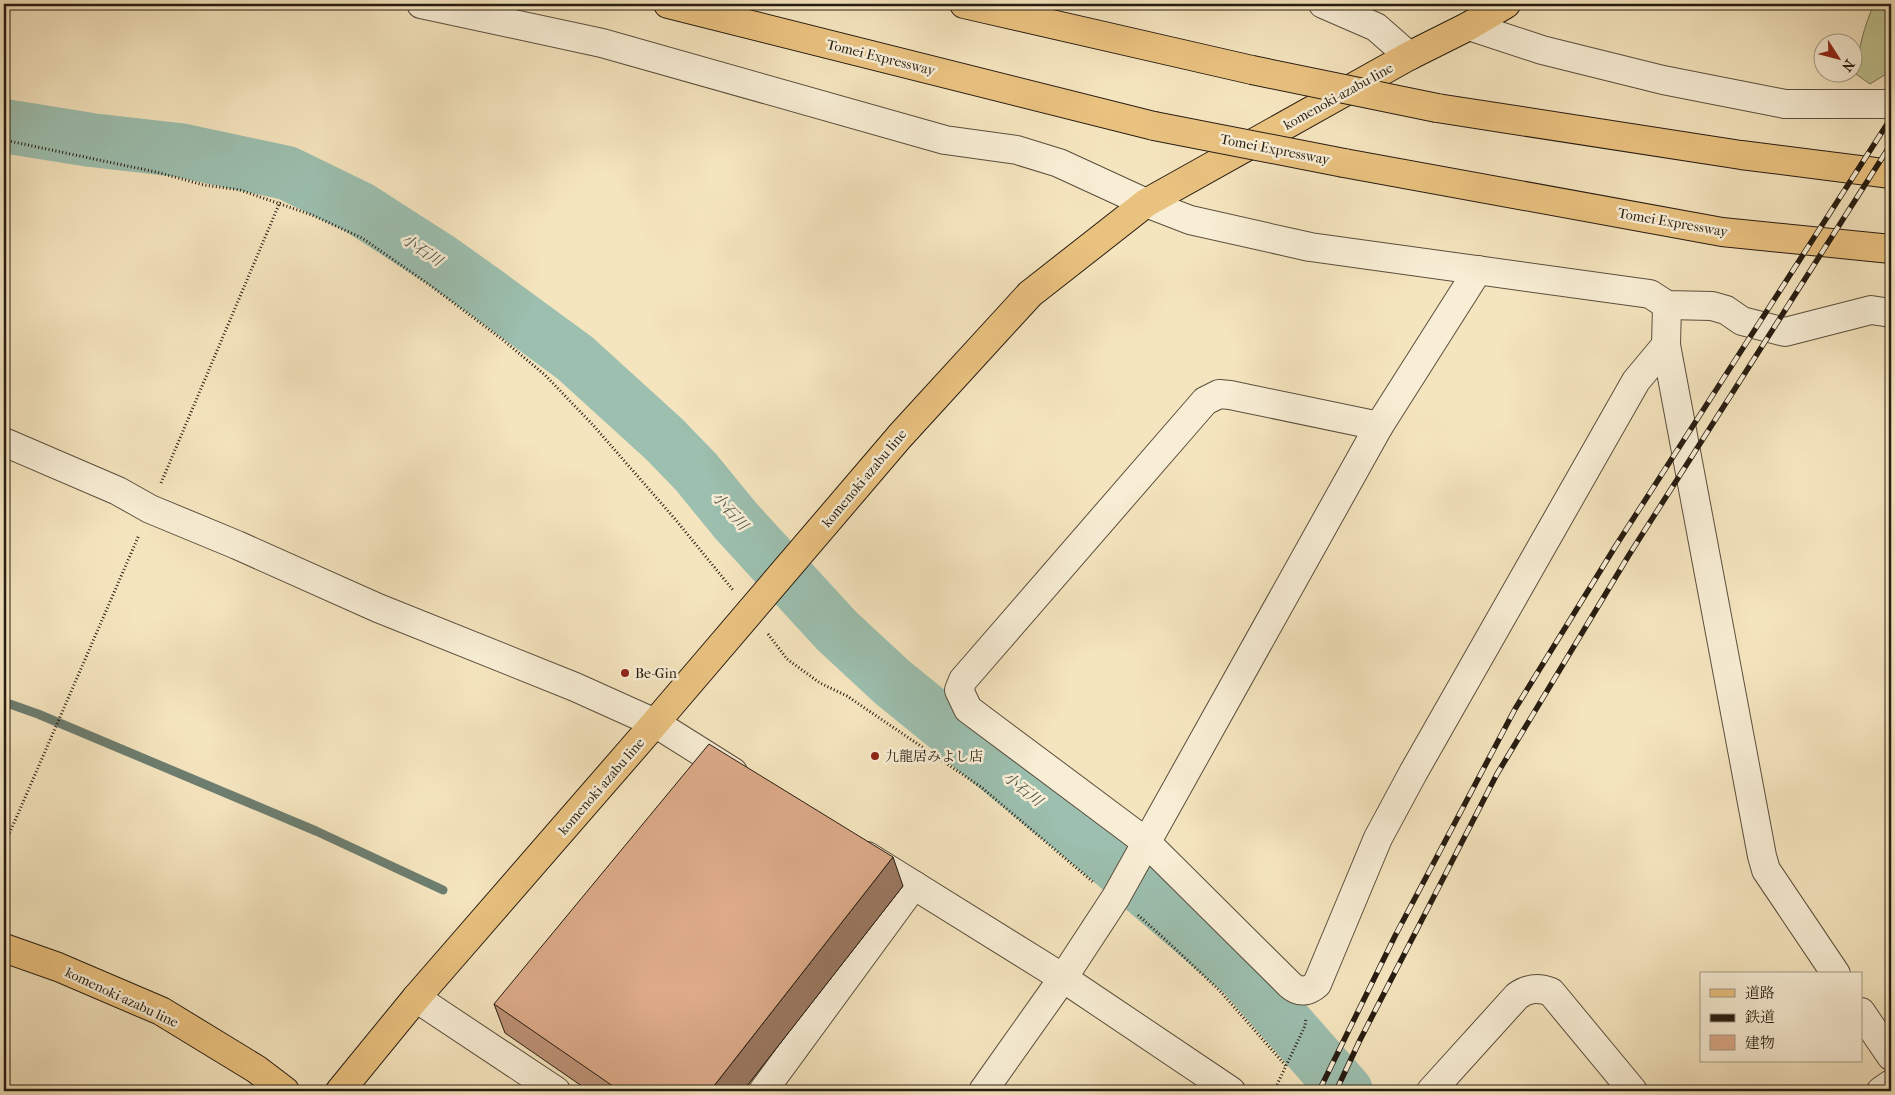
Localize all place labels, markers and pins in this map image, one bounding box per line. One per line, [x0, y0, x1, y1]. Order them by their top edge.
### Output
place label: Be-Gin [635, 665, 677, 682]
marker: Be-Gin [619, 667, 631, 679]
place label: 九龍居みよし店 [885, 748, 983, 765]
marker: 九龍居みよし店 [869, 750, 881, 762]

